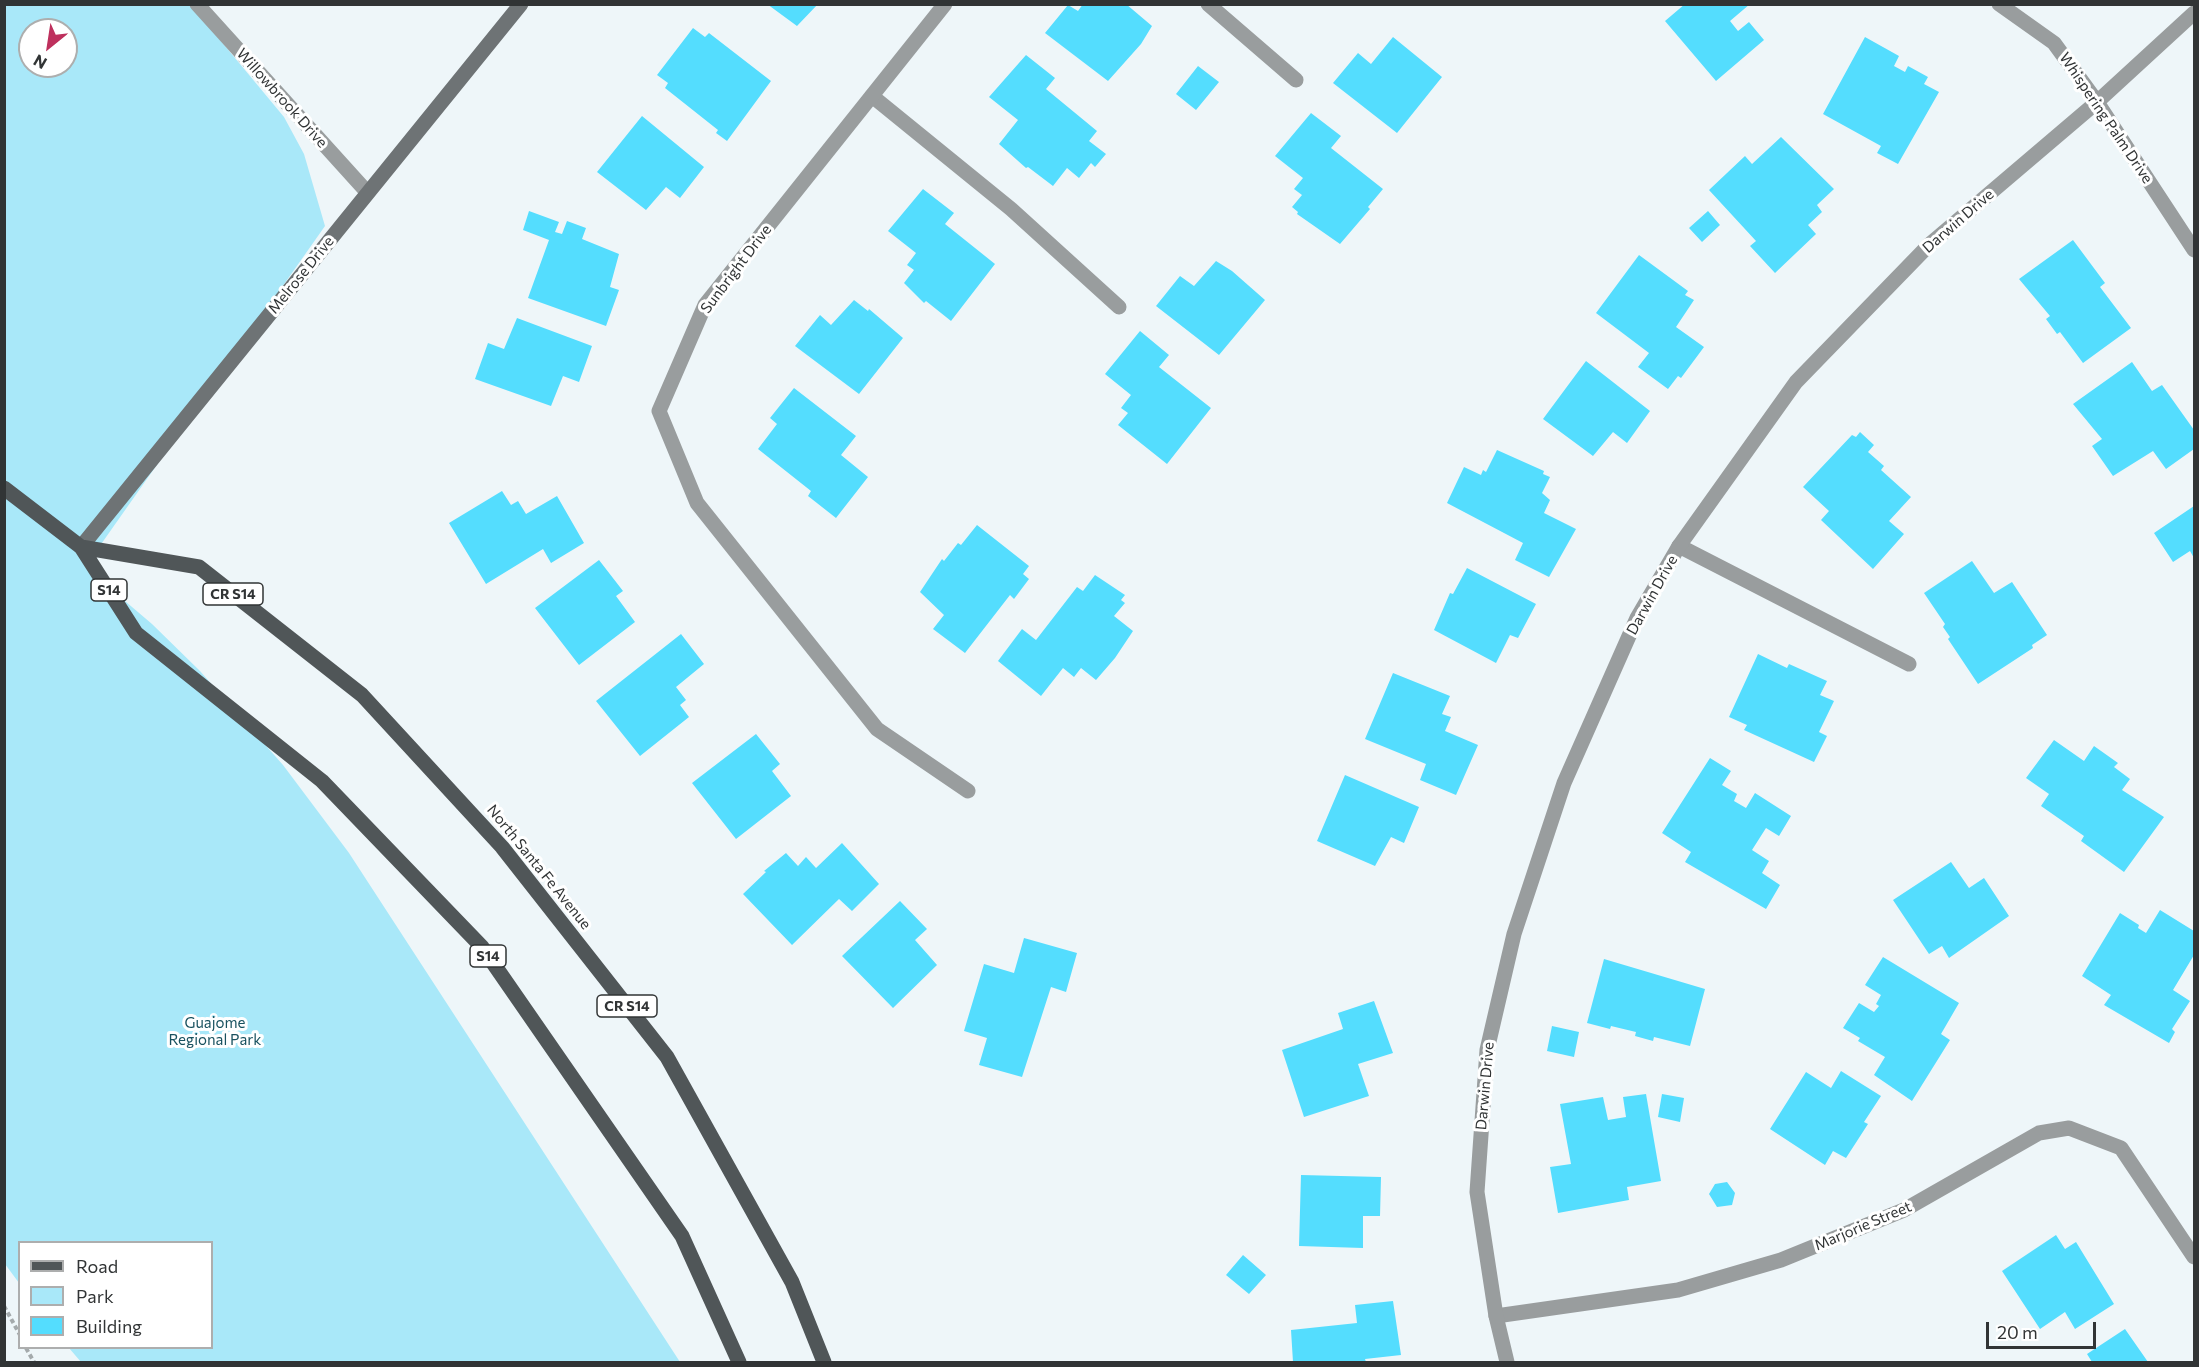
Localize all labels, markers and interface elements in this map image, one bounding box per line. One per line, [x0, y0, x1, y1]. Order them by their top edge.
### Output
north arrow [18, 18, 78, 78]
street label: Willowbrook Drive [233, 45, 331, 151]
street label: Whispering Palm Drive [2055, 49, 2157, 187]
text: N [30, 51, 50, 74]
street label: Darwin Drive [1919, 185, 1997, 257]
street label: Sunbright Drive [697, 221, 775, 317]
street label: Melrose Drive [264, 233, 338, 317]
street label: Darwin Drive [1623, 552, 1681, 638]
road number: S14 [91, 579, 127, 601]
road number: CR S14 [203, 583, 263, 605]
street label: North Santa Fe Avenue [483, 801, 595, 933]
road number: S14 [470, 945, 506, 967]
road number: CR S14 [597, 995, 657, 1017]
park label: Guajome Regional Park [169, 1014, 261, 1049]
street label: Darwin Drive [1472, 1041, 1498, 1131]
street label: Marjorie Street [1812, 1197, 1914, 1255]
legend [18, 1241, 213, 1349]
text: Road [76, 1255, 118, 1277]
text: Park [76, 1285, 114, 1307]
scale bar [1989, 1310, 2098, 1348]
text: Building [76, 1315, 142, 1337]
text: 20 m [1997, 1321, 2038, 1343]

